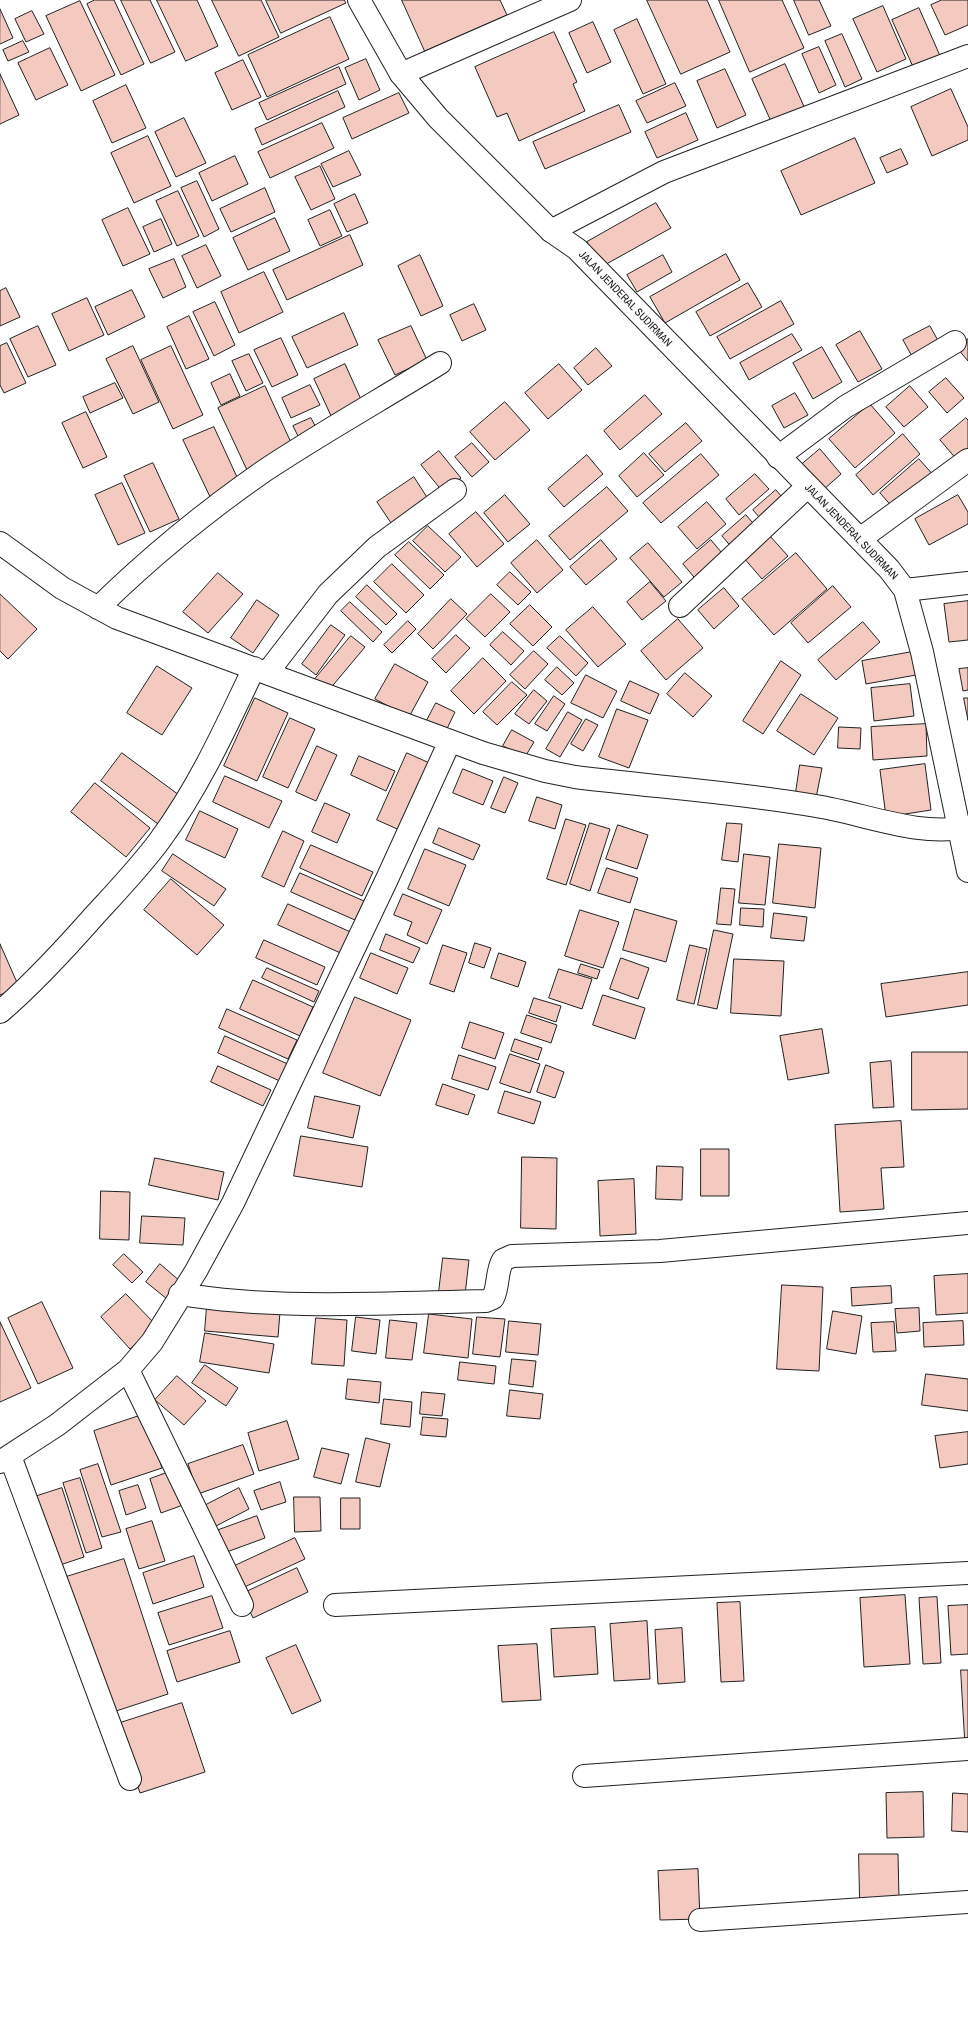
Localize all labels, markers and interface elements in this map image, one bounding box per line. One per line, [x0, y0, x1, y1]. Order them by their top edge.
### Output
street label: JALAN JENDERAL SUDIRMAN [576, 248, 674, 350]
street label: JALAN JENDERAL SUDIRMAN [802, 481, 900, 583]

